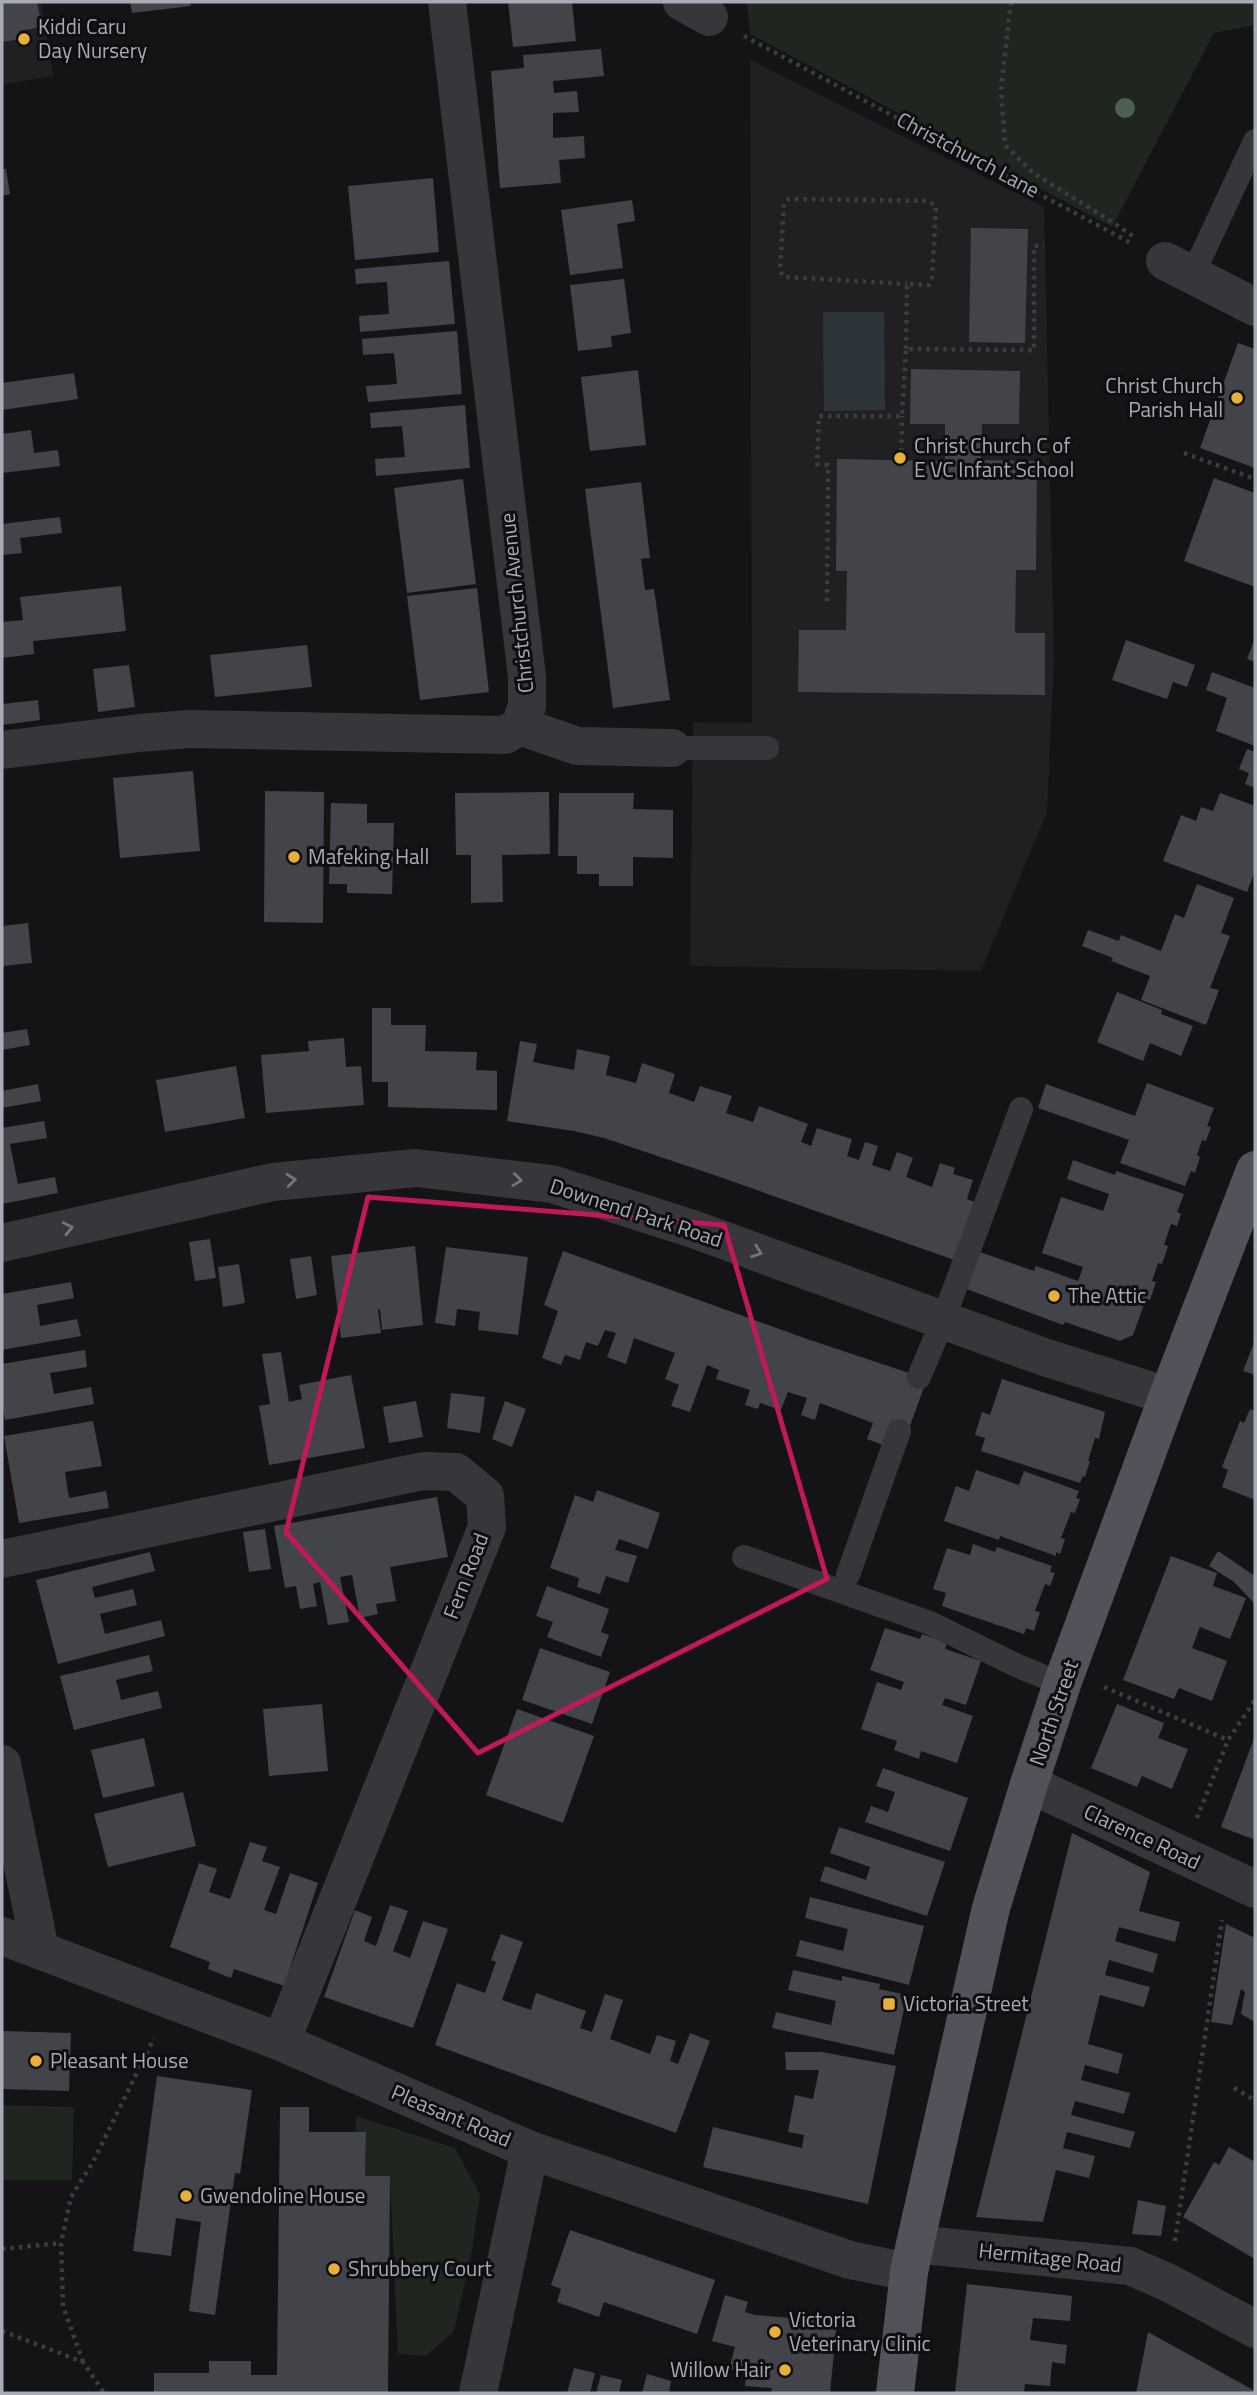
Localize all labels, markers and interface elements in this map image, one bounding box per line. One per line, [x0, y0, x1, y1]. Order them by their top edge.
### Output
place label: Kiddi Caru Day Nursery [38, 10, 147, 66]
marker: Kiddi Caru Day Nursery [16, 31, 32, 47]
street label: Christchurch Lane [891, 103, 1046, 205]
place label: Christ Church Parish Hall [1105, 369, 1223, 425]
marker: Christ Church Parish Hall [1229, 390, 1245, 406]
place label: Christ Church C of E VC Infant School [914, 429, 1074, 485]
marker: Christ Church C of E VC Infant School [892, 450, 908, 466]
street label: Christchurch Avenue [491, 511, 541, 695]
place label: Mafeking Hall [308, 840, 429, 872]
marker: Mafeking Hall [286, 849, 302, 865]
street label: Downend Park Road [546, 1169, 727, 1255]
one-way arrow [511, 1172, 523, 1187]
one-way arrow [285, 1173, 296, 1188]
one-way arrow [62, 1222, 74, 1236]
one-way arrow [751, 1244, 763, 1258]
place label: The Attic [1068, 1279, 1146, 1311]
marker: The Attic [1046, 1288, 1062, 1304]
street label: Fern Road [434, 1528, 496, 1623]
street label: North Street [1020, 1655, 1086, 1770]
street label: Clarence Road [1079, 1795, 1206, 1877]
place label: Victoria Street [903, 1987, 1029, 2019]
marker: Victoria Street [881, 1996, 897, 2012]
place label: Pleasant House [50, 2044, 189, 2076]
marker: Pleasant House [28, 2053, 44, 2069]
street label: Pleasant Road [387, 2075, 516, 2155]
place label: Gwendoline House [200, 2179, 365, 2211]
marker: Gwendoline House [178, 2188, 194, 2204]
street label: Hermitage Road [977, 2234, 1123, 2280]
place label: Shrubbery Court [348, 2252, 493, 2284]
marker: Shrubbery Court [326, 2261, 342, 2277]
place label: Victoria Veterinary Clinic [789, 2303, 931, 2359]
marker: Victoria Veterinary Clinic [767, 2324, 783, 2340]
place label: Willow Hair [670, 2353, 771, 2385]
marker: Willow Hair [777, 2362, 793, 2378]

